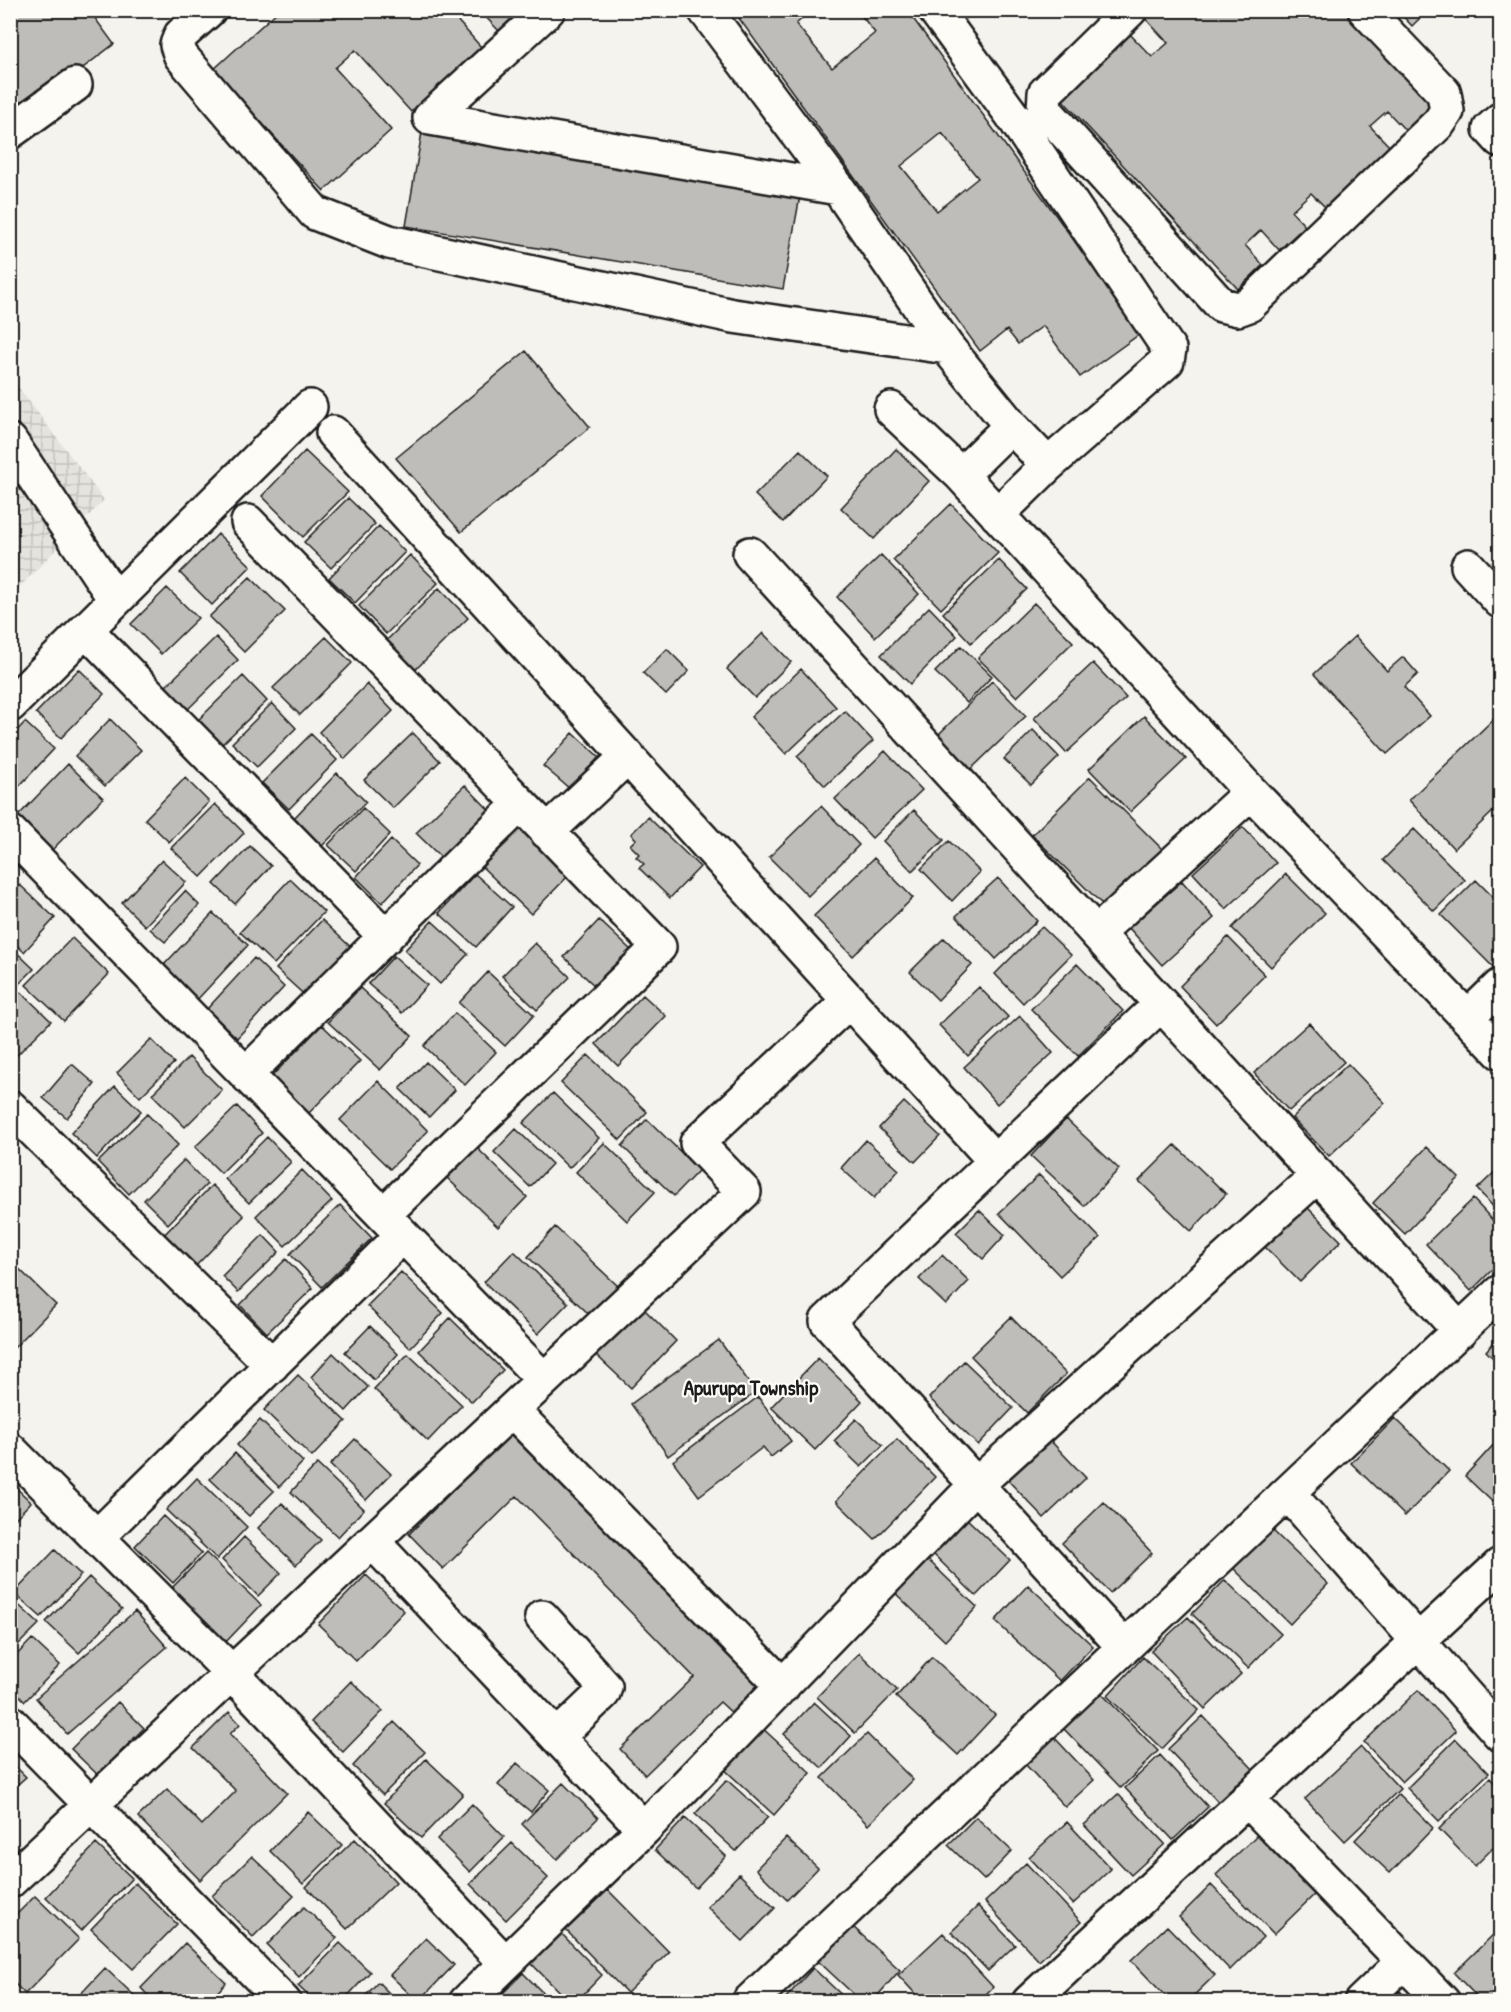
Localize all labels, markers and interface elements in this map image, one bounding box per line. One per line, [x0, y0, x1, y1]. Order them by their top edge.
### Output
district label: Apurupa Township [684, 1373, 819, 1403]

